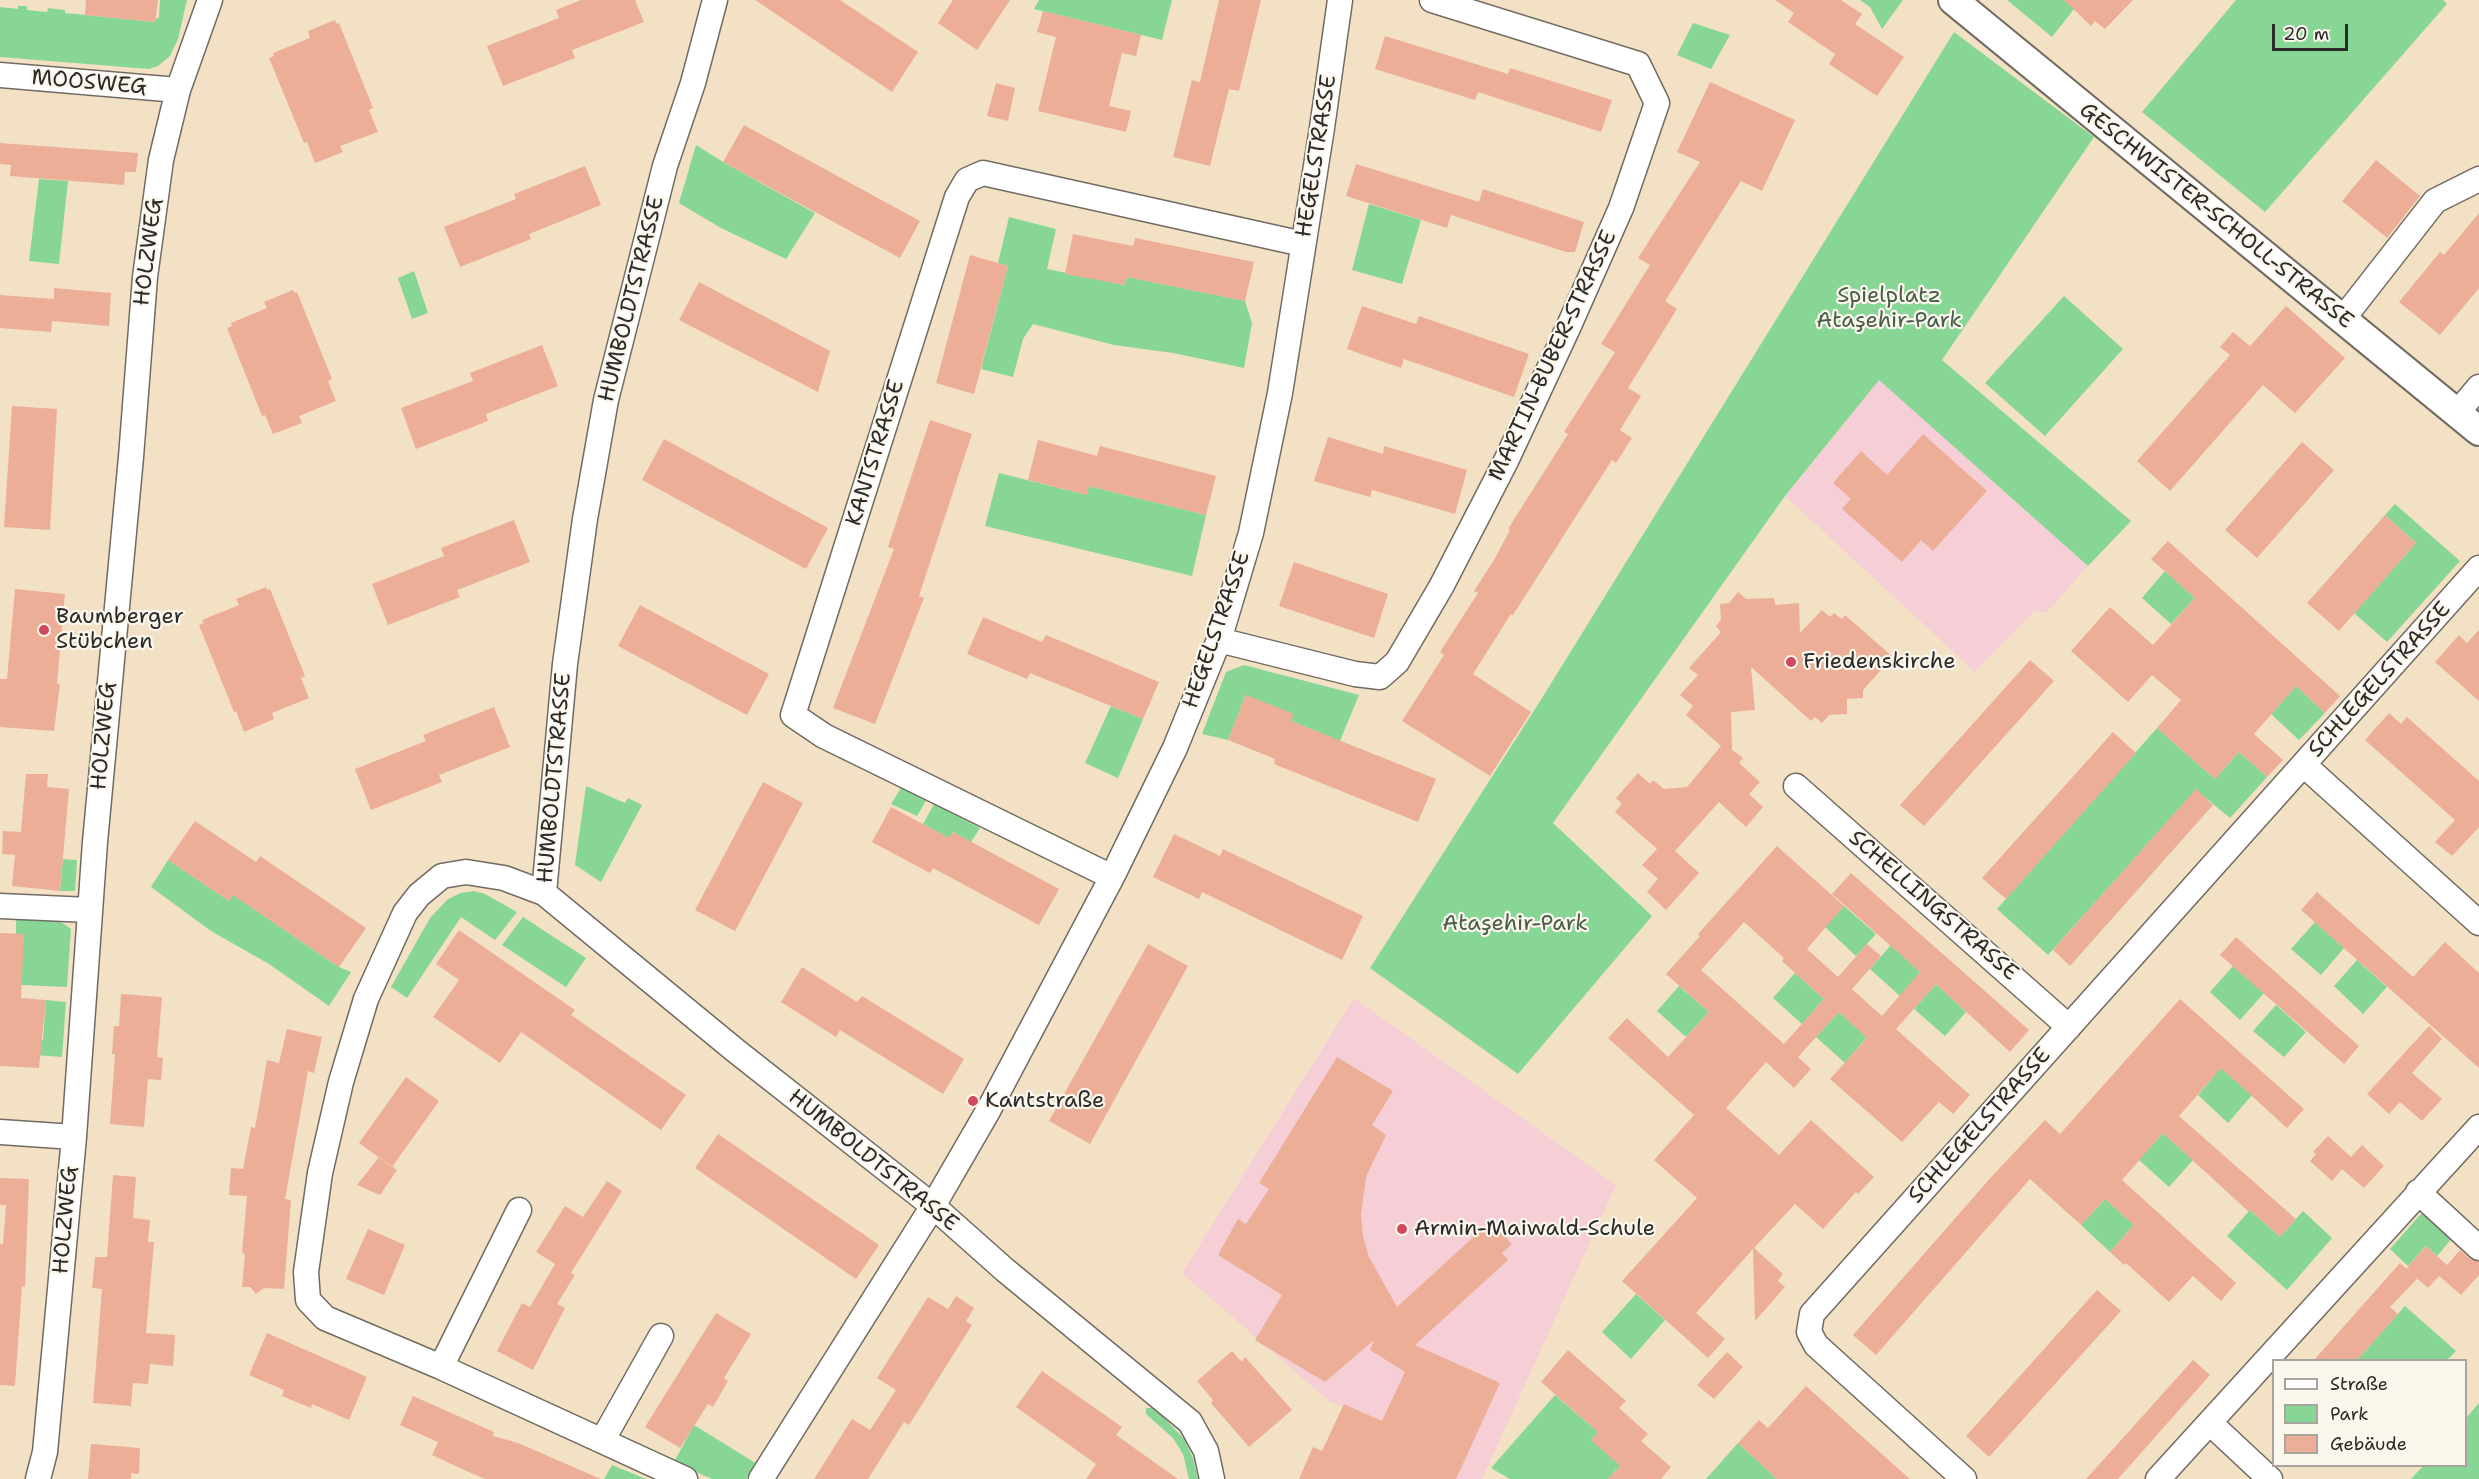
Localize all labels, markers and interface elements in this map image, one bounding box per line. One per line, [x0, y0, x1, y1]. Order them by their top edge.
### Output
scale bar [2275, 12, 2352, 50]
text: 20 m [2283, 22, 2329, 46]
street label: MOOSWEG [30, 65, 148, 101]
street label: HEGELSTRASSE [1291, 73, 1343, 239]
street label: GESCHWISTER-SCHOLL-STRASSE [2074, 97, 2358, 335]
street label: HUMBOLDTSTRASSE [594, 193, 670, 405]
street label: HOLZWEG [129, 197, 169, 307]
street label: MARTIN-BUBER-STRASSE [1483, 227, 1623, 485]
park label: Spielplatz Ataşehir-Park [1816, 283, 1962, 334]
street label: KANTSTRASSE [841, 377, 911, 529]
street label: HEGELSTRASSE [1178, 548, 1256, 712]
street label: SCHLEGELSTRASSE [2303, 597, 2457, 763]
place label: Baumberger Stübchen [56, 604, 184, 656]
marker: Baumberger Stübchen [37, 623, 51, 637]
place label: Friedenskirche [1803, 649, 1956, 675]
marker: Friedenskirche [1784, 655, 1798, 669]
street label: HUMBOLDTSTRASSE [533, 672, 577, 884]
street label: HOLZWEG [86, 681, 122, 791]
street label: SCHELLINGSTRASSE [1843, 825, 2023, 987]
park label: Ataşehir-Park [1442, 911, 1588, 937]
street label: SCHLEGELSTRASSE [1903, 1043, 2057, 1209]
street label: HUMBOLDTSTRASSE [783, 1084, 963, 1238]
place label: Kantstraße [985, 1088, 1104, 1114]
marker: Kantstraße [966, 1094, 980, 1108]
street label: HOLZWEG [48, 1165, 84, 1275]
place label: Armin-Maiwald-Schule [1414, 1216, 1655, 1242]
marker: Armin-Maiwald-Schule [1395, 1222, 1409, 1236]
legend [2272, 1359, 2467, 1467]
text: Straße [2330, 1372, 2388, 1396]
text: Park [2330, 1402, 2369, 1426]
text: Gebäude [2330, 1432, 2407, 1456]

